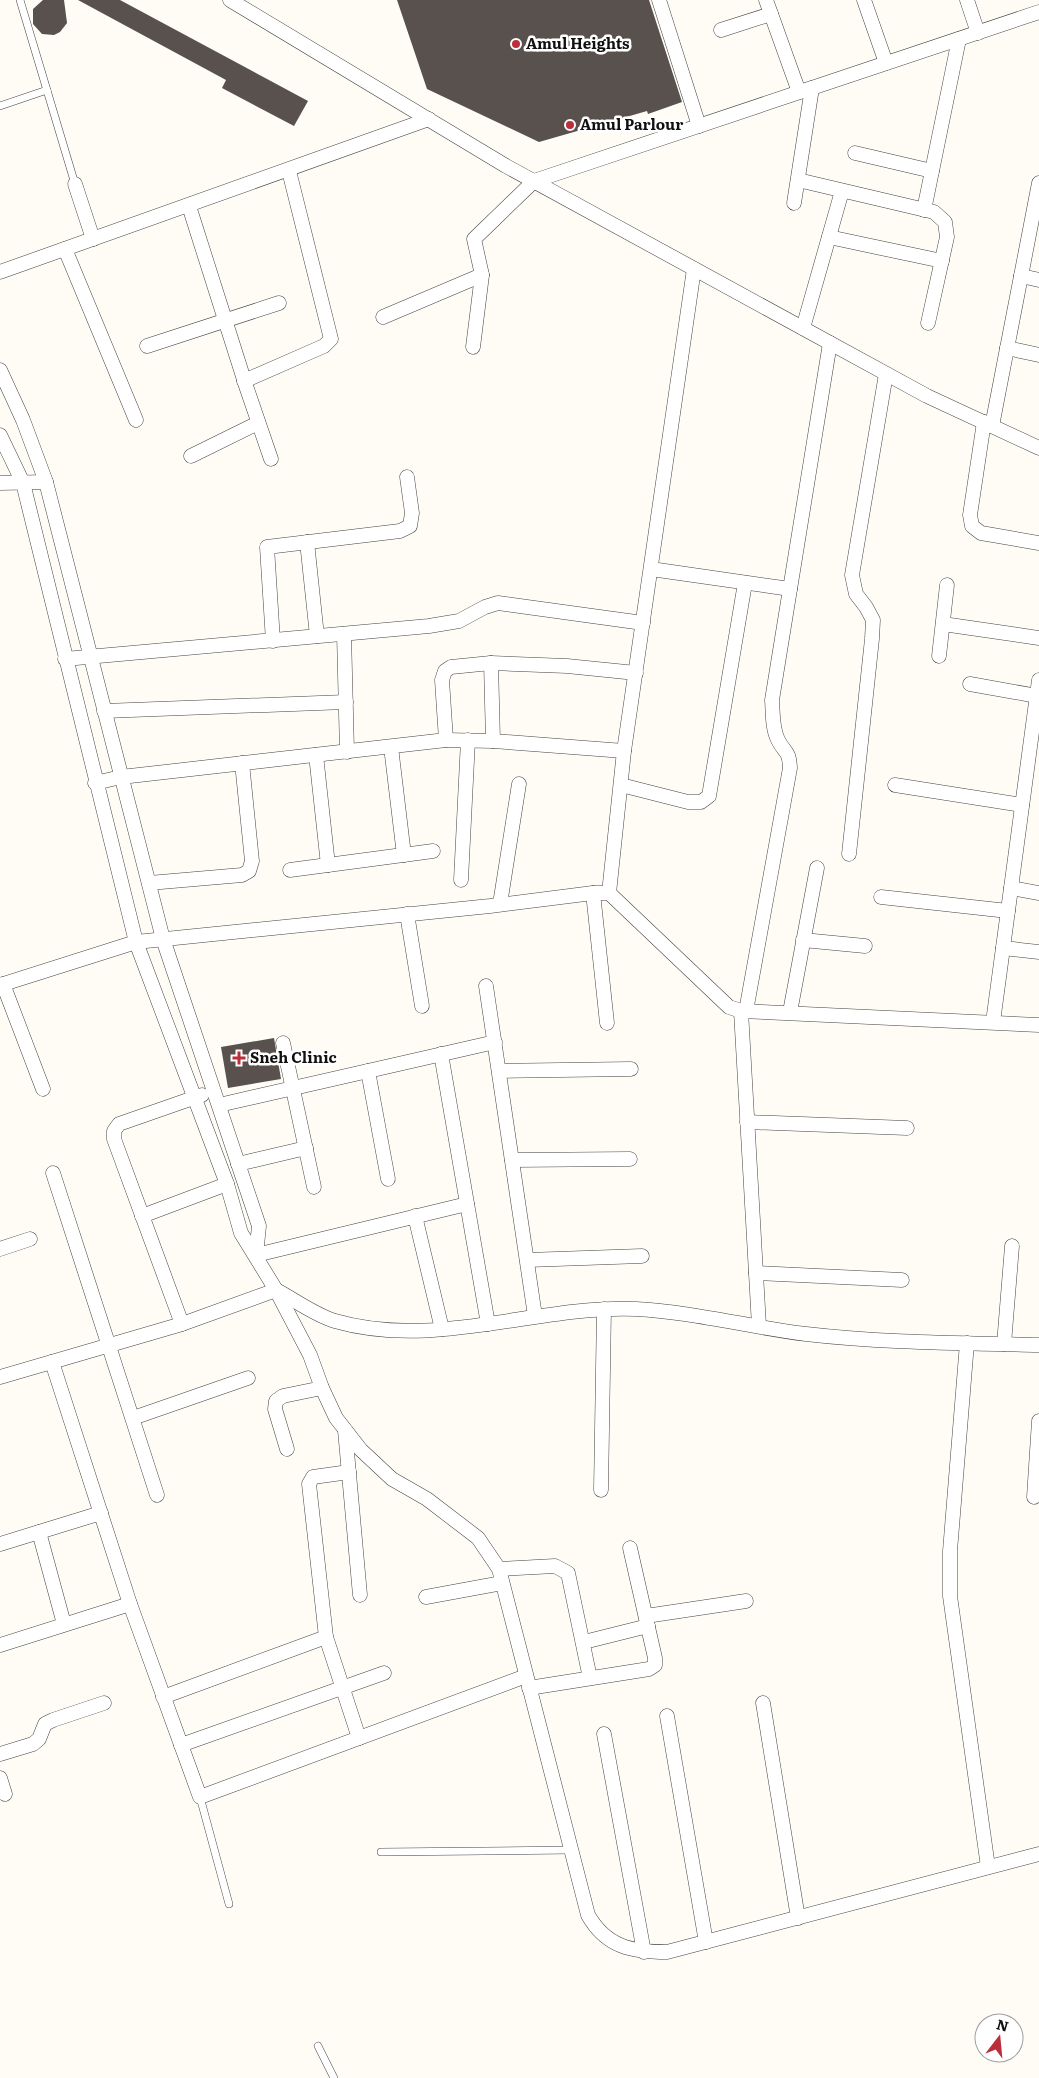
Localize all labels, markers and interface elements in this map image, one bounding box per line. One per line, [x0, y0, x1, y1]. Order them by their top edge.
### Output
place label: Amul Heights [526, 31, 630, 54]
marker: Amul Heights [510, 38, 522, 50]
place label: Amul Parlour [580, 112, 683, 135]
marker: Amul Parlour [564, 119, 576, 131]
place label: Sneh Clinic [250, 1045, 337, 1068]
marker: Sneh Clinic [232, 1051, 246, 1065]
north arrow [974, 2013, 1024, 2063]
text: N [994, 2013, 1012, 2036]

